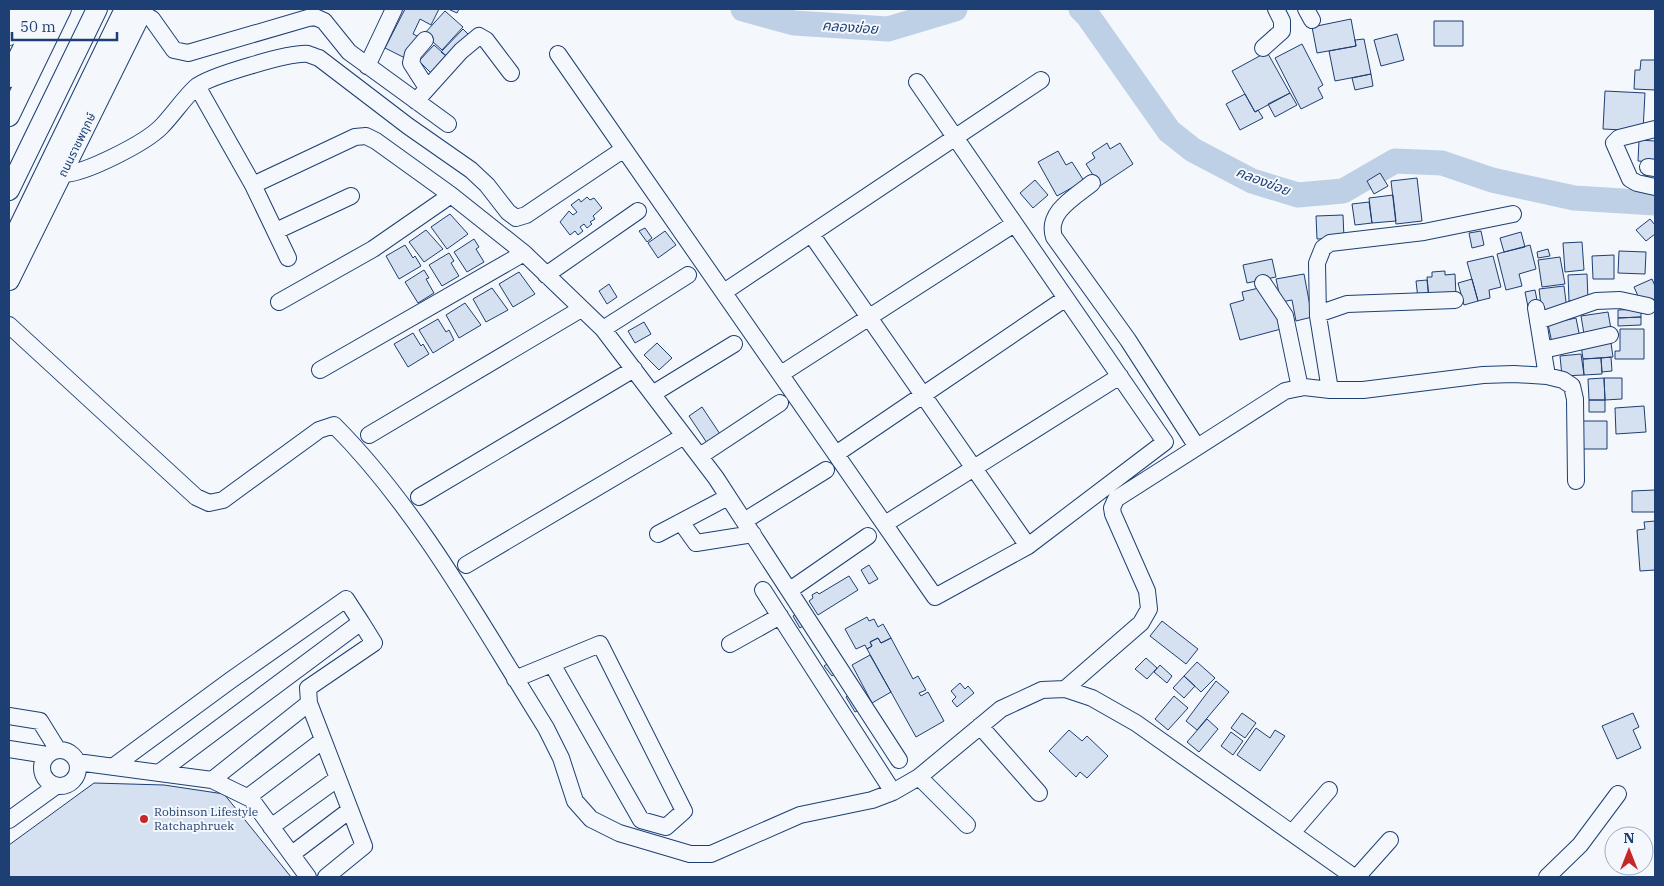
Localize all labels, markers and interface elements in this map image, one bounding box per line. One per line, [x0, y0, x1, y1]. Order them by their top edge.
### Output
scale bar [12, 10, 118, 42]
water label: คลองข่อย [821, 16, 880, 38]
text: 50 m [20, 17, 56, 36]
street label: ถนนราชพฤกษ์ [55, 110, 99, 179]
water label: คลองข่อย [1234, 163, 1294, 200]
place label: Robinson Lifestyle Ratchaphruek [154, 804, 258, 833]
marker: Robinson Lifestyle Ratchaphruek [138, 813, 150, 825]
north arrow [1604, 826, 1654, 876]
text: N [1623, 829, 1635, 847]

